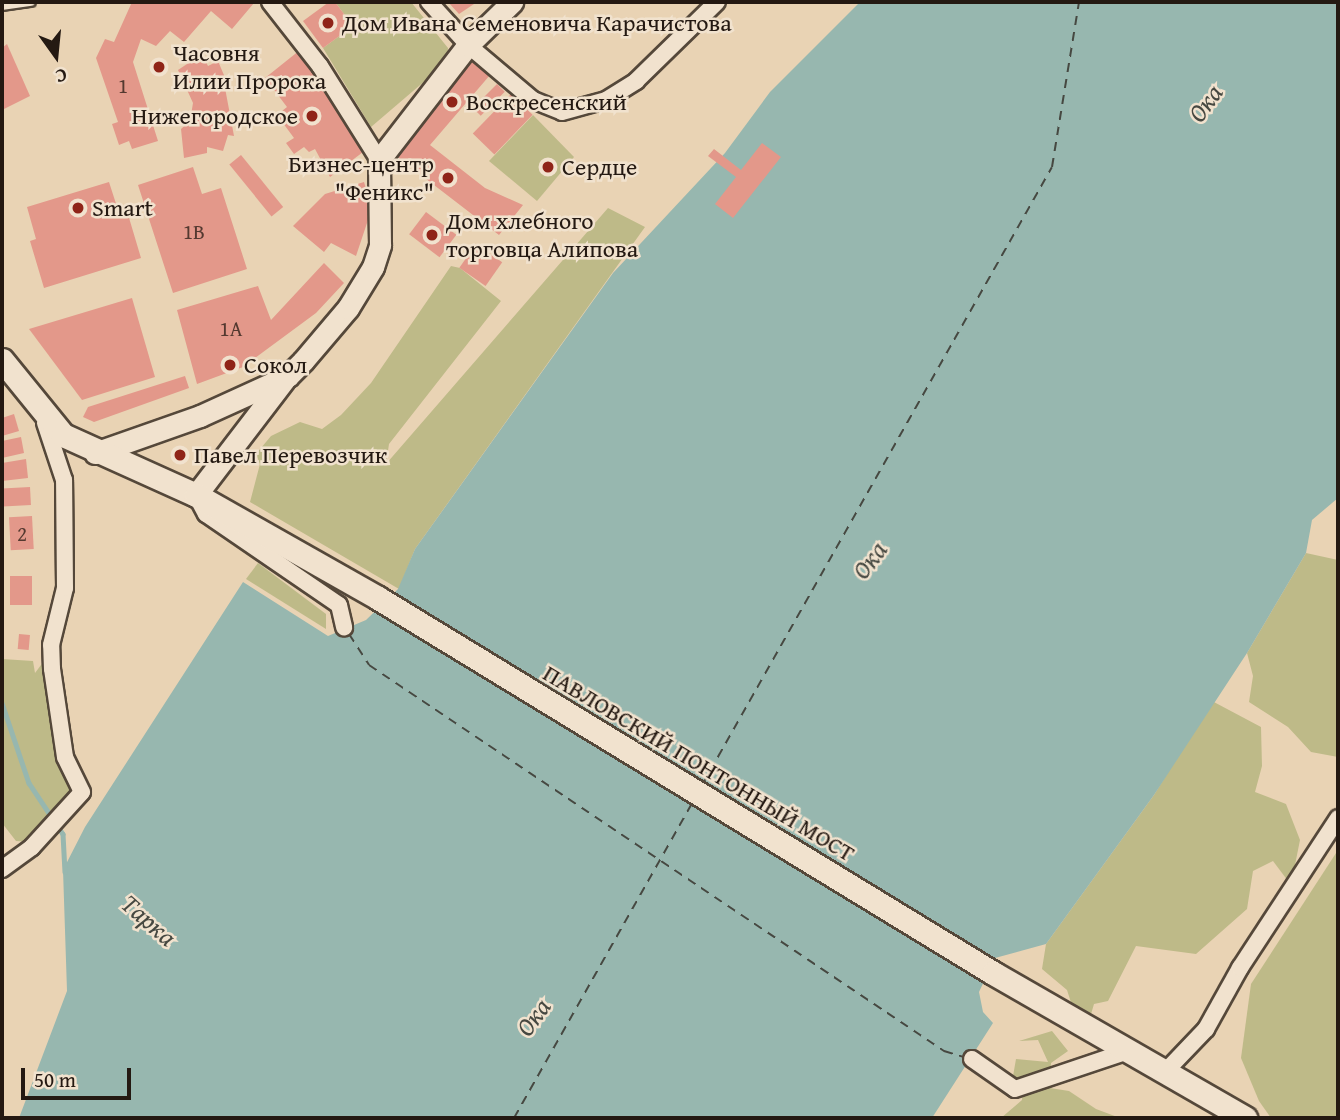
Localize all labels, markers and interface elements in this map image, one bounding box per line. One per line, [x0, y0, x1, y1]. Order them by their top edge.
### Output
place label: Дом Ивана Семеновича Карачистова [342, 9, 732, 37]
marker: Дом Ивана Семеновича Карачистова [320, 15, 336, 31]
north arrow [21, 21, 91, 91]
place label: Часовня Илии Пророка [173, 39, 326, 95]
marker: Часовня Илии Пророка [151, 59, 167, 75]
text: С [53, 61, 70, 91]
house number: 1 [118, 73, 128, 99]
water label: Ока [1181, 78, 1229, 128]
place label: Воскресенский [466, 88, 627, 116]
marker: Воскресенский [444, 94, 460, 110]
place label: Нижегородское [132, 102, 298, 130]
marker: Нижегородское [304, 108, 320, 124]
place label: Бизнес-центр "Феникс" [288, 150, 434, 206]
place label: Сердце [562, 153, 637, 181]
marker: Сердце [540, 159, 556, 175]
marker: Бизнес-центр "Феникс" [440, 170, 456, 186]
place label: Smart [92, 194, 153, 222]
marker: Smart [70, 200, 86, 216]
place label: Дом хлебного торговца Алипова [446, 207, 638, 263]
house number: 1В [183, 219, 205, 245]
marker: Дом хлебного торговца Алипова [424, 227, 440, 243]
house number: 1А [220, 316, 242, 342]
place label: Сокол [244, 351, 307, 379]
marker: Сокол [222, 357, 238, 373]
place label: Павел Перевозчик [194, 441, 387, 469]
marker: Павел Перевозчик [172, 447, 188, 463]
house number: 2 [17, 521, 27, 547]
water label: Ока [845, 535, 893, 585]
street label: ПАВЛОВСКИЙ ПОНТОННЫЙ МОСТ [538, 658, 860, 868]
water label: Тарка [115, 888, 183, 952]
water label: Ока [509, 992, 557, 1042]
scale bar [24, 1054, 135, 1098]
text: 50 m [34, 1064, 76, 1095]

